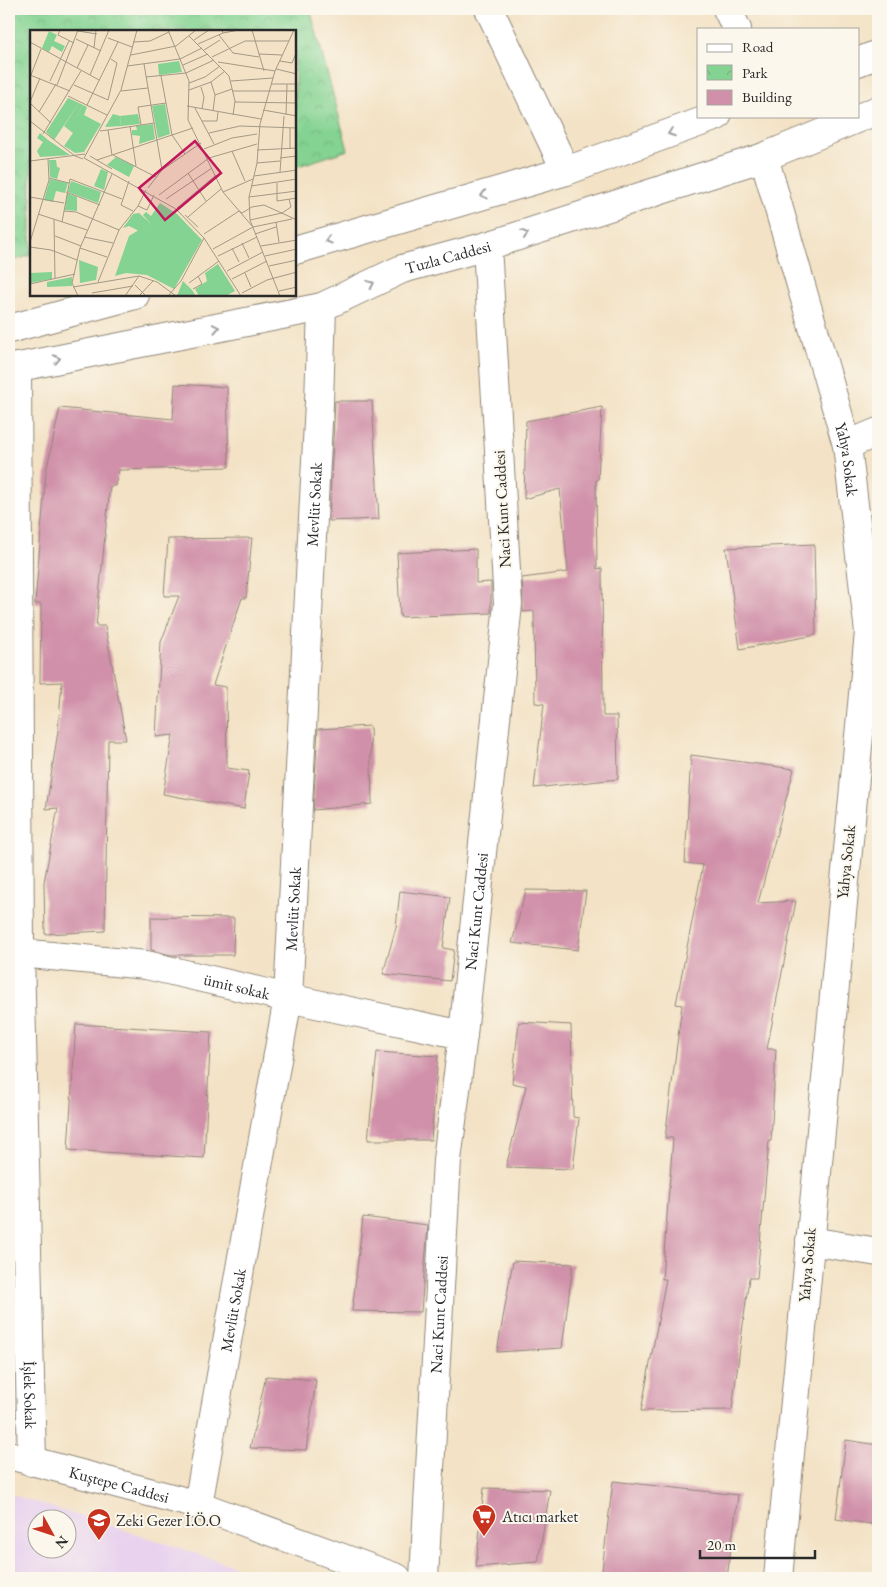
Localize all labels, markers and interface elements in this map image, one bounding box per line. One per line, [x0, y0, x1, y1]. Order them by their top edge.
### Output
legend [697, 28, 860, 118]
inset map [30, 30, 296, 296]
text: Road [742, 37, 774, 56]
text: Park [742, 63, 769, 82]
text: Building [742, 87, 792, 106]
one-way arrow [667, 127, 676, 137]
one-way arrow [480, 190, 488, 200]
one-way arrow [521, 229, 529, 239]
one-way arrow [324, 235, 332, 245]
street label: Tuzla Caddesi [403, 235, 493, 278]
one-way arrow [366, 279, 375, 290]
one-way arrow [212, 323, 220, 334]
one-way arrow [52, 355, 61, 365]
street label: Yahya Sokak [831, 420, 864, 498]
street label: Naci Kunt Caddesi [488, 449, 516, 568]
street label: Mevlüt Sokak [301, 461, 326, 547]
street label: Yahya Sokak [832, 823, 860, 900]
street label: Naci Kunt Caddesi [459, 851, 492, 971]
street label: Mevlüt Sokak [280, 866, 305, 952]
street label: ümit sokak [202, 968, 273, 1004]
street label: Yahya Sokak [793, 1226, 821, 1303]
street label: Naci Kunt Caddesi [425, 1255, 452, 1374]
street label: Mevlüt Sokak [215, 1266, 250, 1353]
street label: İşlek Sokak [19, 1361, 42, 1430]
street label: Kuştepe Caddesi [67, 1461, 172, 1507]
supermarket icon: Atıcı market [471, 1503, 497, 1537]
place label: Atıcı market [501, 1506, 578, 1527]
school or university icon: Zeki Gezer İ.Ö.O [86, 1507, 112, 1541]
north arrow [28, 1510, 78, 1560]
place label: Zeki Gezer İ.Ö.O [116, 1510, 221, 1531]
scale bar [700, 1527, 814, 1559]
text: N [51, 1532, 72, 1553]
text: 20 m [707, 1535, 736, 1554]

